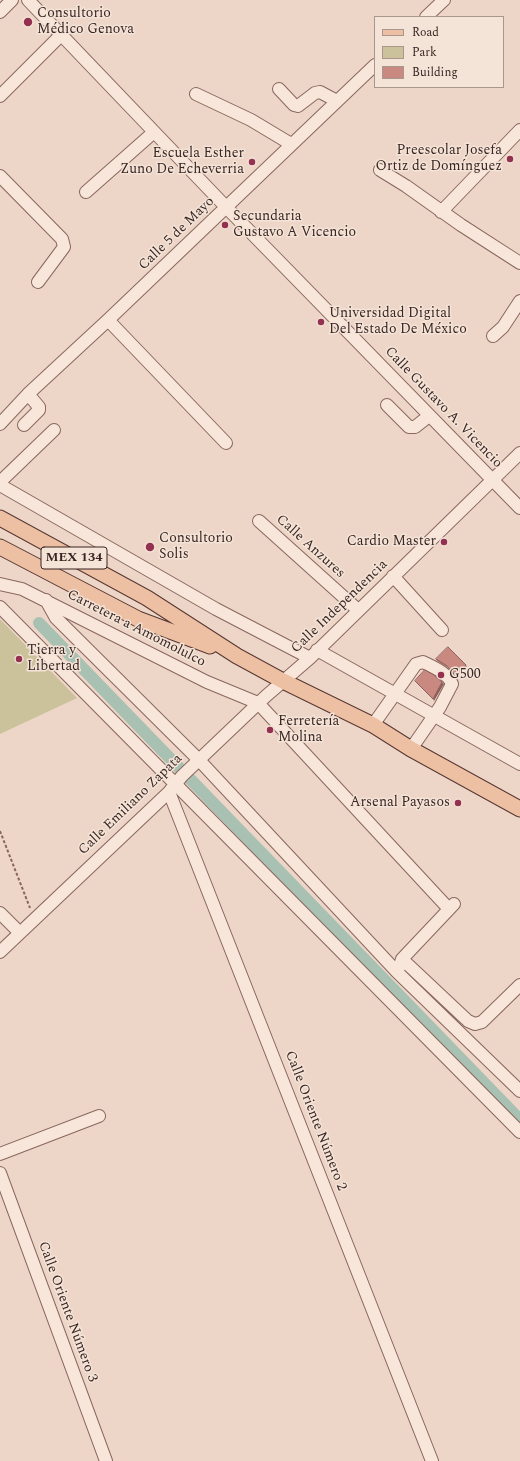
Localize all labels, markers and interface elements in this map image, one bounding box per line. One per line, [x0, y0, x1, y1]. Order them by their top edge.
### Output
place label: Consultorio Médico Genova [37, 6, 134, 38]
marker: Consultorio Médico Genova [22, 16, 34, 28]
legend [374, 16, 504, 88]
text: Road [412, 23, 439, 42]
text: Park [412, 43, 437, 62]
text: Building [412, 63, 458, 82]
place label: Preescolar Josefa Ortiz de Domínguez [376, 143, 502, 176]
place label: Escuela Esther Zuno De Echeverria [120, 146, 244, 178]
marker: Preescolar Josefa Ortiz de Domínguez [505, 154, 515, 164]
marker: Escuela Esther Zuno De Echeverria [247, 157, 257, 167]
street label: Calle 5 de Mayo [136, 194, 218, 274]
place label: Secundaria Gustavo A Vicencio [233, 209, 356, 242]
marker: Secundaria Gustavo A Vicencio [220, 220, 230, 230]
place label: Universidad Digital Del Estado De México [329, 306, 467, 338]
marker: Universidad Digital Del Estado De México [316, 317, 326, 327]
street label: Calle Gustavo A. Vicencio [381, 344, 505, 472]
street label: Calle Anzures [272, 512, 348, 582]
place label: Consultorio Solis [159, 531, 233, 564]
place label: Cardio Master [347, 534, 436, 550]
marker: Cardio Master [439, 537, 449, 547]
marker: Consultorio Solis [144, 541, 156, 553]
road number: MEX 134 [41, 547, 107, 569]
street label: Calle Independencia [288, 557, 392, 657]
street label: Carretera a Amomolulco [64, 587, 208, 671]
place label: Tierra y Libertad [27, 643, 80, 676]
marker: Tierra y Libertad [14, 654, 24, 664]
place label: G500 [449, 667, 481, 683]
marker: G500 [436, 670, 446, 680]
place label: Ferretería Molina [278, 714, 339, 746]
marker: Ferretería Molina [265, 725, 275, 735]
street label: Calle Emiliano Zapata [76, 751, 186, 859]
place label: Arsenal Payasos [350, 795, 450, 811]
marker: Arsenal Payasos [453, 798, 463, 808]
street label: Calle Oriente Número 2 [281, 1049, 349, 1193]
street label: Calle Oriente Número 3 [34, 1239, 100, 1385]

